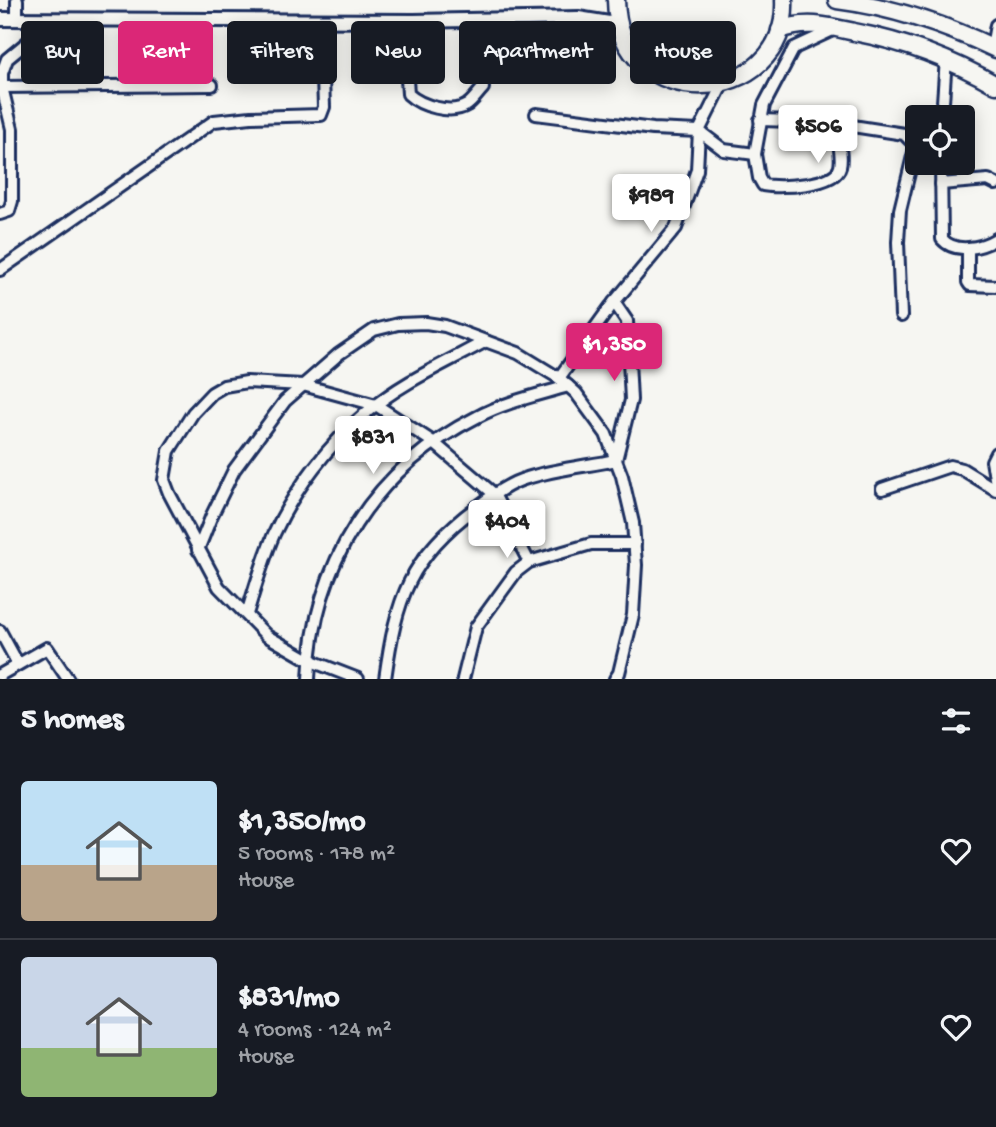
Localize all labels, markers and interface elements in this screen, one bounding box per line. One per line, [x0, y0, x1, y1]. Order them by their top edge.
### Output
chip: Buy [21, 21, 104, 84]
chip: Rent [118, 21, 213, 84]
chip: Filters [227, 21, 337, 84]
chip: New [351, 21, 445, 84]
chip: Apartment [459, 21, 616, 84]
chip: House [630, 21, 736, 84]
map controls [905, 105, 975, 175]
button: locate [905, 105, 975, 175]
pin: $506 [777, 106, 859, 165]
text: $506 [794, 114, 842, 141]
pin: $989 [610, 174, 692, 234]
text: $989 [628, 183, 674, 210]
pin: $1,350 [557, 324, 671, 383]
text: $1,350 [582, 332, 646, 359]
pin: $831 [332, 416, 414, 476]
text: $831 [351, 425, 395, 452]
pin: $404 [466, 500, 548, 560]
text: $404 [484, 509, 530, 536]
icon: filters [937, 702, 975, 740]
text: 5 homes [21, 704, 123, 739]
text: $1,350/mo [238, 806, 365, 841]
icon: home [77, 809, 161, 893]
icon: heart [937, 832, 975, 870]
text: 5 rooms · 178 m² [238, 841, 395, 868]
text: House [238, 868, 294, 895]
text: $831/mo [238, 982, 340, 1017]
icon: home [77, 985, 161, 1069]
icon: heart [937, 1008, 975, 1046]
text: 4 rooms · 124 m² [238, 1017, 392, 1044]
text: House [238, 1044, 294, 1071]

